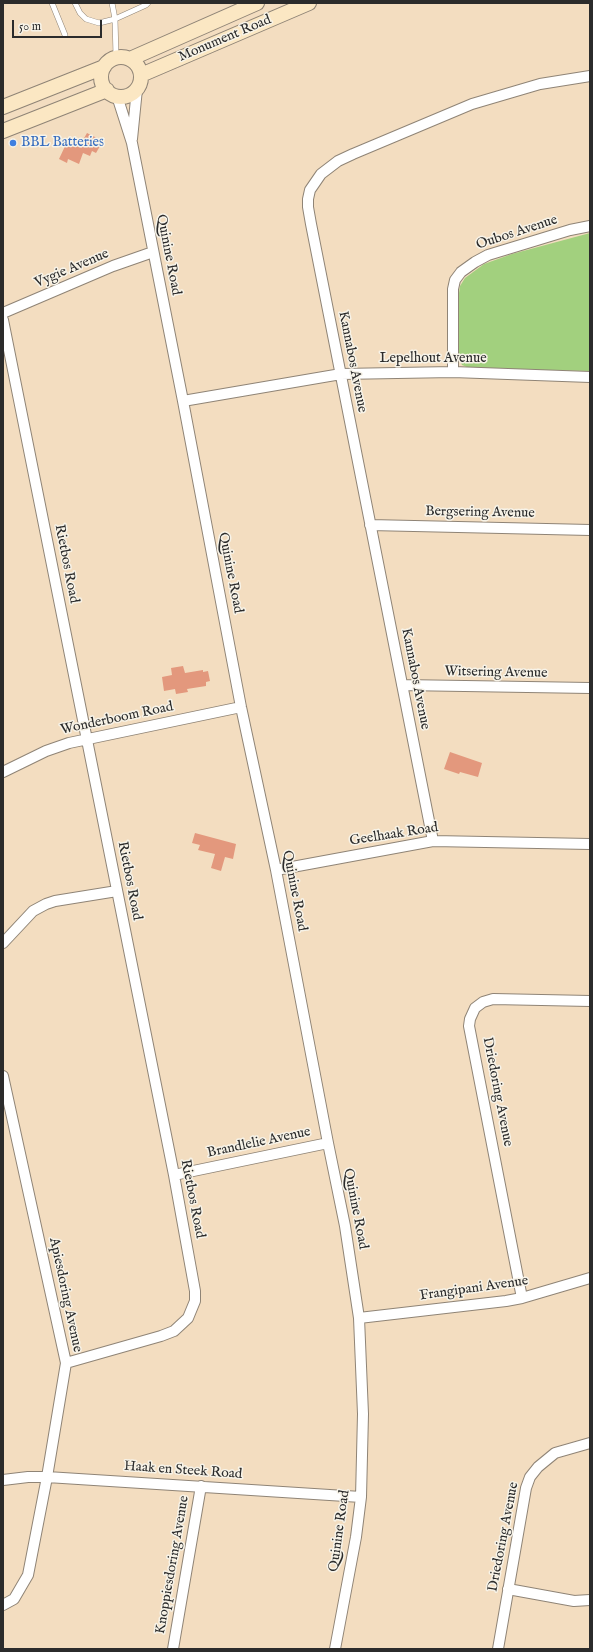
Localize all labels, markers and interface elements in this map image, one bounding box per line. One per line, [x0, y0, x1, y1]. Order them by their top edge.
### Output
scale bar [14, 12, 104, 38]
street label: Monument Road [176, 12, 274, 66]
text: 50 m [19, 19, 41, 34]
place label: BBL Batteries [21, 135, 104, 151]
marker: BBL Batteries [8, 138, 18, 148]
street label: Oubos Avenue [474, 212, 560, 254]
street label: Quinine Road [152, 213, 184, 297]
street label: Vygie Avenue [32, 246, 112, 292]
street label: Kannabos Avenue [334, 310, 370, 414]
street label: Lepelhout Avenue [379, 351, 487, 367]
street label: Bergsering Avenue [425, 504, 535, 522]
street label: Rietbos Road [50, 523, 82, 605]
street label: Quinine Road [214, 531, 246, 615]
street label: Kannabos Avenue [397, 627, 433, 731]
street label: Witsering Avenue [444, 664, 548, 682]
street label: Wonderboom Road [59, 699, 175, 739]
street label: Geelhaak Road [348, 820, 440, 850]
street label: Rietbos Road [113, 840, 145, 922]
street label: Quinine Road [278, 849, 310, 933]
street label: Driedoring Avenue [478, 1036, 516, 1148]
street label: Brandlelie Avenue [206, 1124, 312, 1162]
street label: Rietbos Road [176, 1158, 208, 1240]
street label: Quinine Road [339, 1167, 371, 1251]
street label: Apiesdoring Avenue [45, 1236, 85, 1354]
street label: Frangipani Avenue [419, 1273, 529, 1305]
street label: Haak en Steek Road [123, 1458, 243, 1484]
street label: Driedoring Avenue [485, 1481, 523, 1593]
street label: Quinine Road [326, 1489, 354, 1573]
street label: Knoppiesdoring Avenue [153, 1495, 193, 1635]

